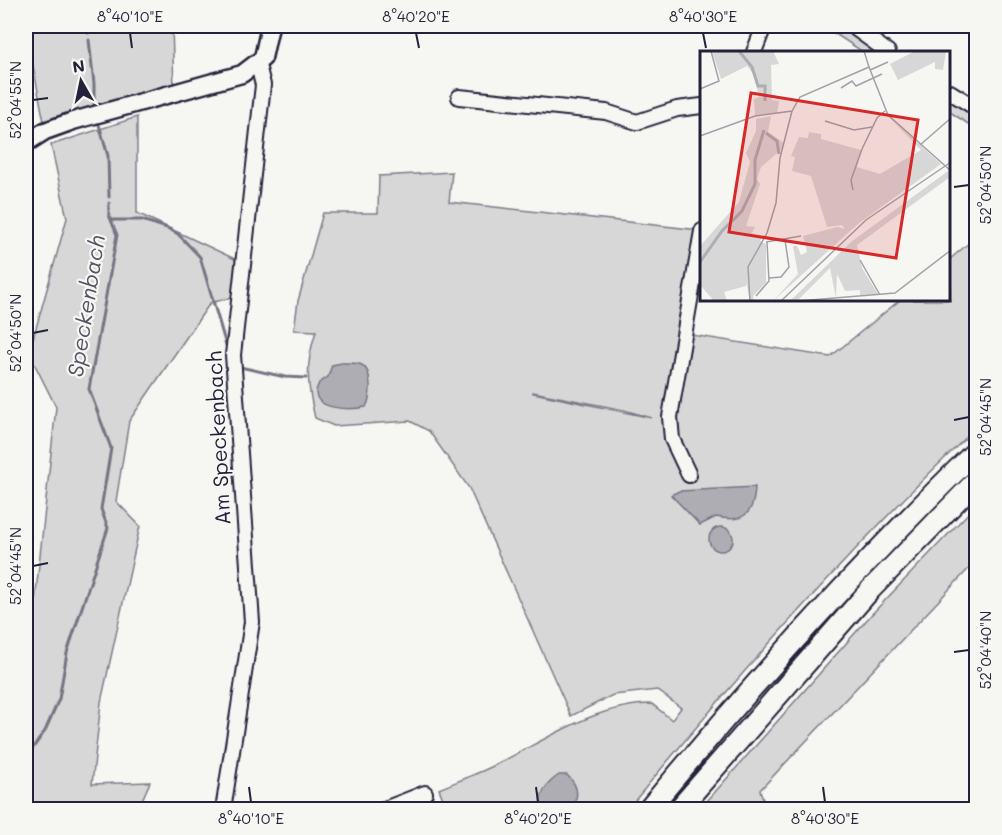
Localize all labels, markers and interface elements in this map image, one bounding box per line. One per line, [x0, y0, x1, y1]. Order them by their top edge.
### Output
text: 8°40'10"E [97, 6, 163, 26]
text: 8°40'20"E [382, 6, 450, 26]
text: 8°40'30"E [669, 6, 737, 26]
north arrow [51, 51, 111, 111]
inset map [700, 51, 951, 302]
text: N [71, 54, 86, 77]
text: 52°04'55"N [5, 61, 25, 139]
text: 52°04'50"N [975, 146, 995, 224]
water label: Speckenbach [60, 233, 111, 379]
text: 52°04'50"N [5, 294, 25, 372]
street label: Am Speckenbach [199, 350, 236, 526]
text: 52°04'45"N [975, 378, 995, 456]
text: 52°04'45"N [5, 527, 25, 605]
text: 52°04'40"N [975, 611, 995, 689]
text: 8°40'10"E [218, 808, 284, 828]
text: 8°40'20"E [504, 808, 572, 828]
text: 8°40'30"E [791, 808, 859, 828]

